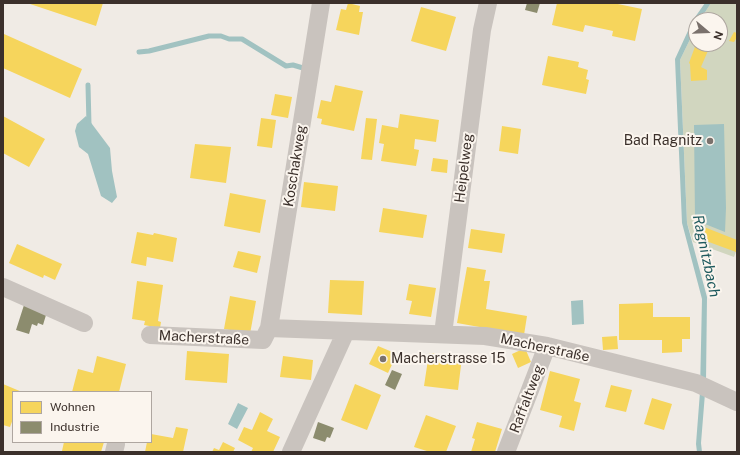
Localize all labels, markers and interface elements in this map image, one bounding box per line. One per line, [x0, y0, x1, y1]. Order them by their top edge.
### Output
north arrow [688, 12, 728, 52]
text: N [711, 30, 725, 42]
street label: Koschakweg [280, 124, 310, 208]
street label: Heipelweg [451, 132, 477, 204]
place label: Bad Ragnitz [624, 133, 702, 149]
marker: Bad Ragnitz [705, 136, 715, 146]
water label: Ragnitzbach [688, 213, 724, 299]
street label: Macherstraße [158, 327, 250, 349]
street label: Macherstraße [499, 330, 591, 366]
place label: Macherstrasse 15 [391, 351, 505, 367]
marker: Macherstrasse 15 [378, 354, 388, 364]
street label: Raffaltweg [506, 362, 548, 436]
legend [12, 391, 152, 443]
text: Wohnen [50, 400, 95, 414]
text: Industrie [50, 420, 100, 434]

